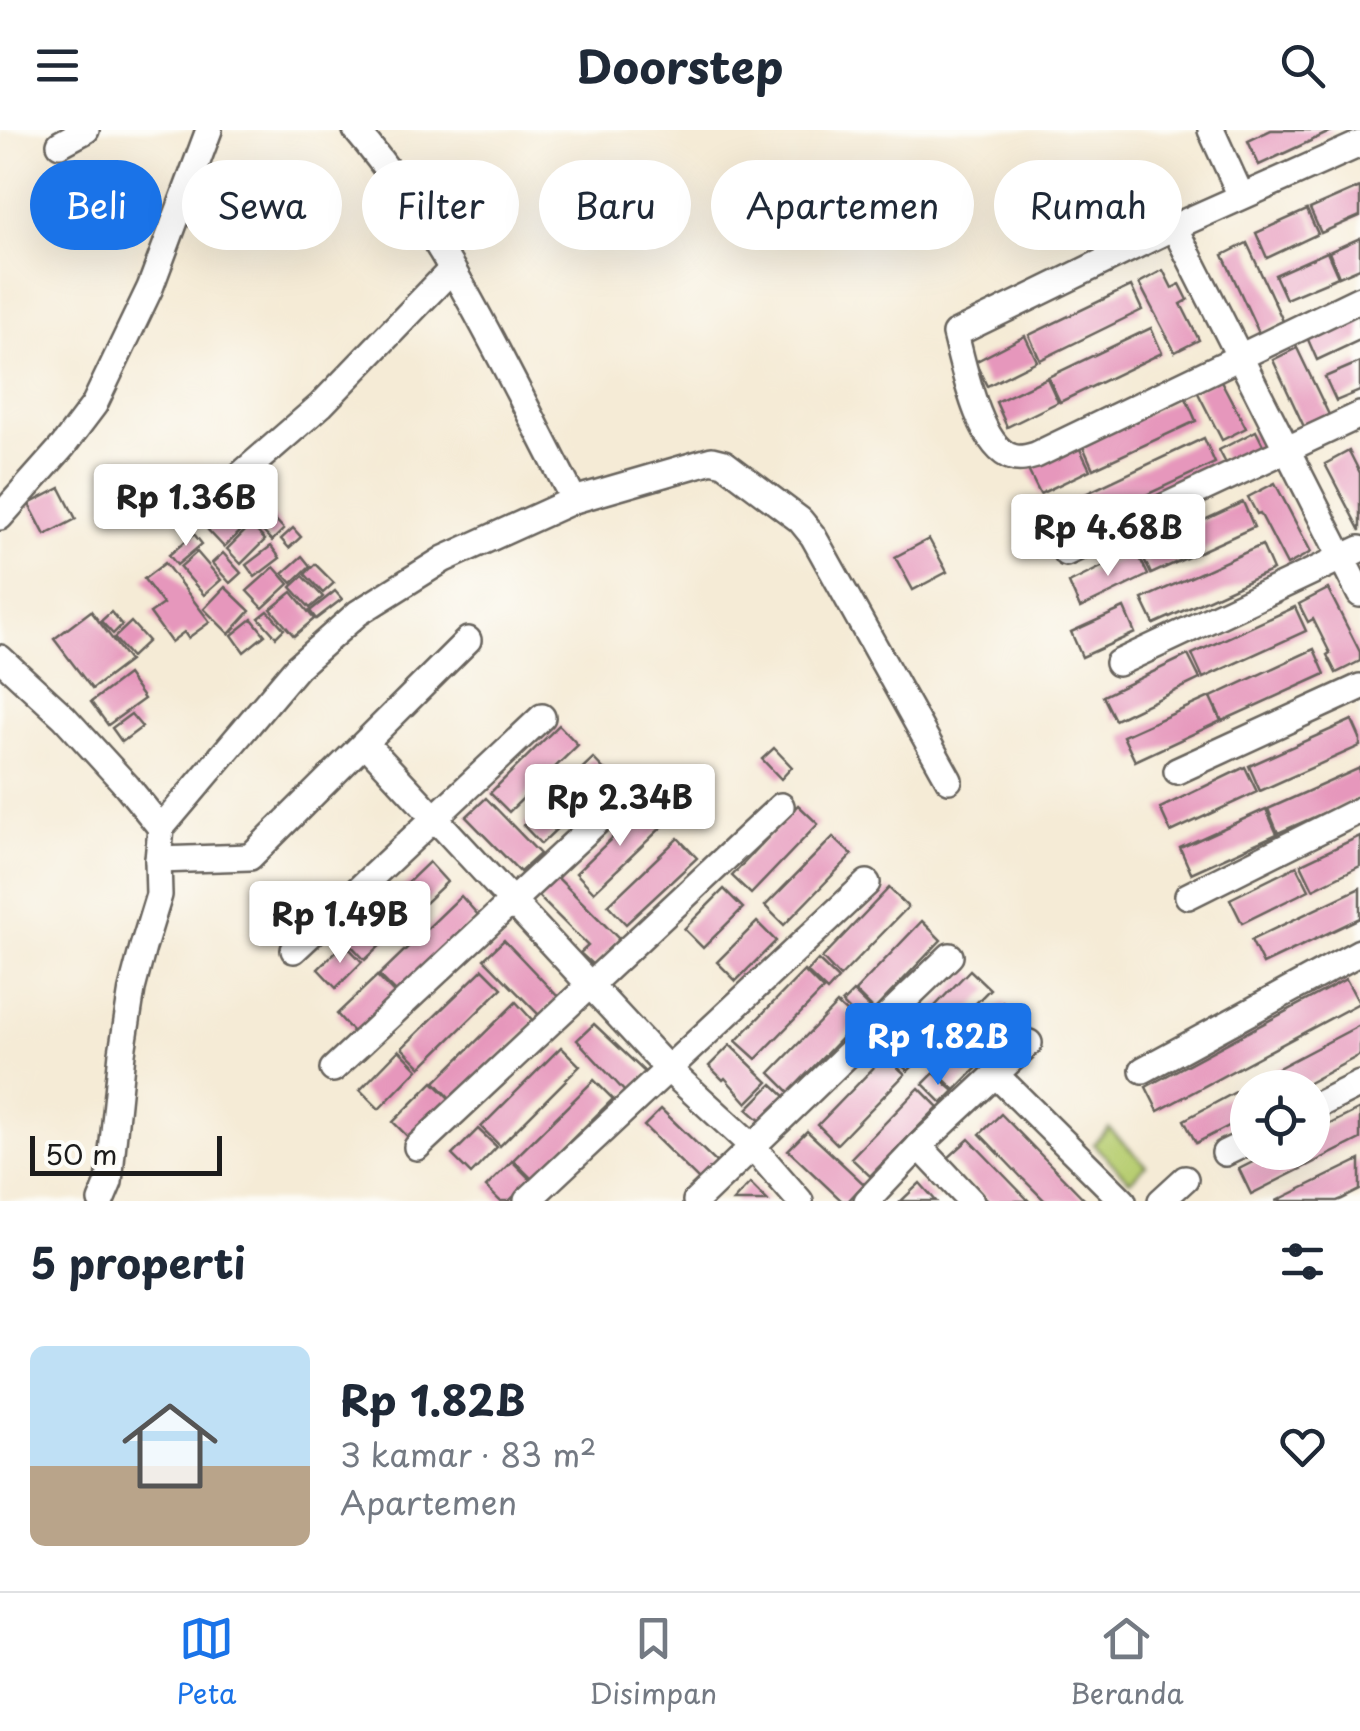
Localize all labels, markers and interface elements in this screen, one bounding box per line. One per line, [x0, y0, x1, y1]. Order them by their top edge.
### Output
text: Doorstep [577, 31, 783, 99]
icon: menu [30, 38, 85, 93]
icon: search [1275, 38, 1330, 93]
chip: Beli [30, 160, 162, 250]
chip: Sewa [182, 160, 342, 250]
chip: Filter [362, 160, 519, 250]
chip: Baru [539, 160, 691, 250]
chip: Apartemen [711, 160, 974, 250]
chip: Rumah [994, 160, 1182, 250]
pin: Rp 1.36B [83, 464, 289, 549]
text: Rp 1.36B [116, 472, 256, 520]
pin: Rp 4.68B [1005, 494, 1211, 579]
text: Rp 4.68B [1033, 502, 1183, 550]
pin: Rp 2.34B [517, 764, 723, 849]
text: Rp 2.34B [547, 772, 693, 820]
pin: Rp 1.49B [237, 881, 443, 966]
text: Rp 1.49B [271, 889, 409, 937]
pin: Rp 1.82B [835, 1003, 1041, 1088]
text: Rp 1.82B [867, 1011, 1009, 1059]
map controls [1230, 1070, 1330, 1170]
button: locate [1230, 1070, 1330, 1170]
scale bar [30, 1131, 222, 1176]
text: 50 m [45, 1132, 118, 1175]
text: 5 properti [30, 1230, 245, 1293]
icon: filters [1275, 1234, 1330, 1289]
text: Rp 1.82B [340, 1367, 526, 1430]
icon: home [110, 1386, 230, 1506]
icon: heart [1275, 1419, 1330, 1474]
text: 3 kamar · 83 m² [340, 1430, 597, 1478]
text: Apartemen [340, 1478, 517, 1526]
tab: Peta [176, 1611, 237, 1714]
tab: Disimpan [589, 1611, 717, 1714]
tab: Beranda [1070, 1611, 1184, 1714]

